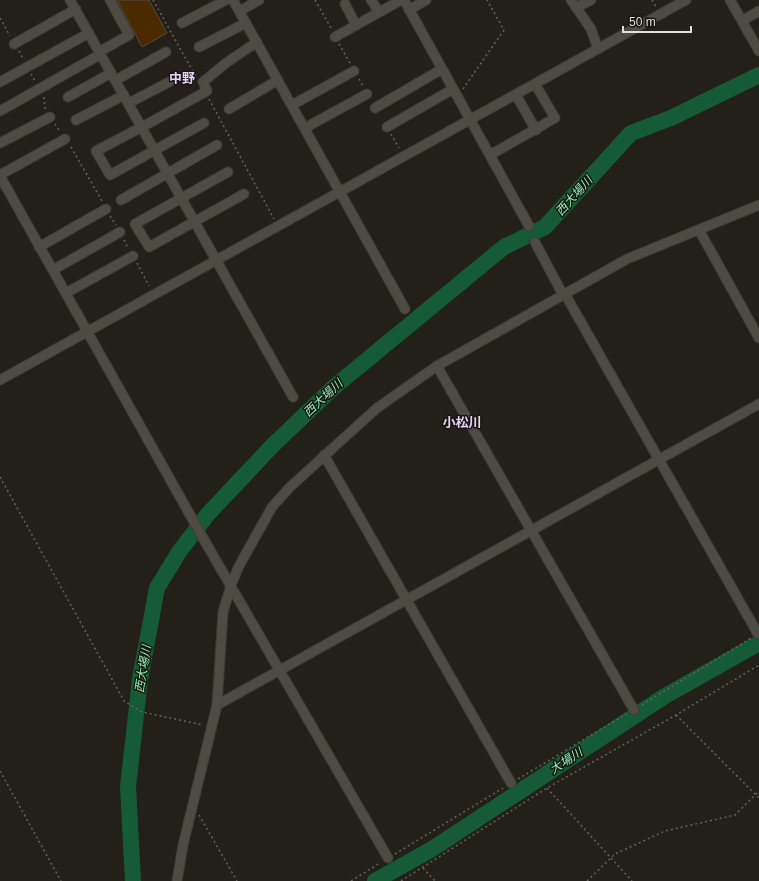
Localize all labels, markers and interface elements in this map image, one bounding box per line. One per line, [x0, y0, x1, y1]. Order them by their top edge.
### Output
scale bar [623, 8, 691, 34]
text: 50 m [629, 15, 656, 29]
district label: 中野 [169, 71, 195, 86]
water label: 西大場川 [553, 172, 597, 219]
water label: 西大場川 [301, 375, 347, 419]
district label: 小松川 [442, 415, 482, 430]
water label: 西大場川 [132, 642, 154, 694]
water label: 大場川 [547, 744, 587, 777]

